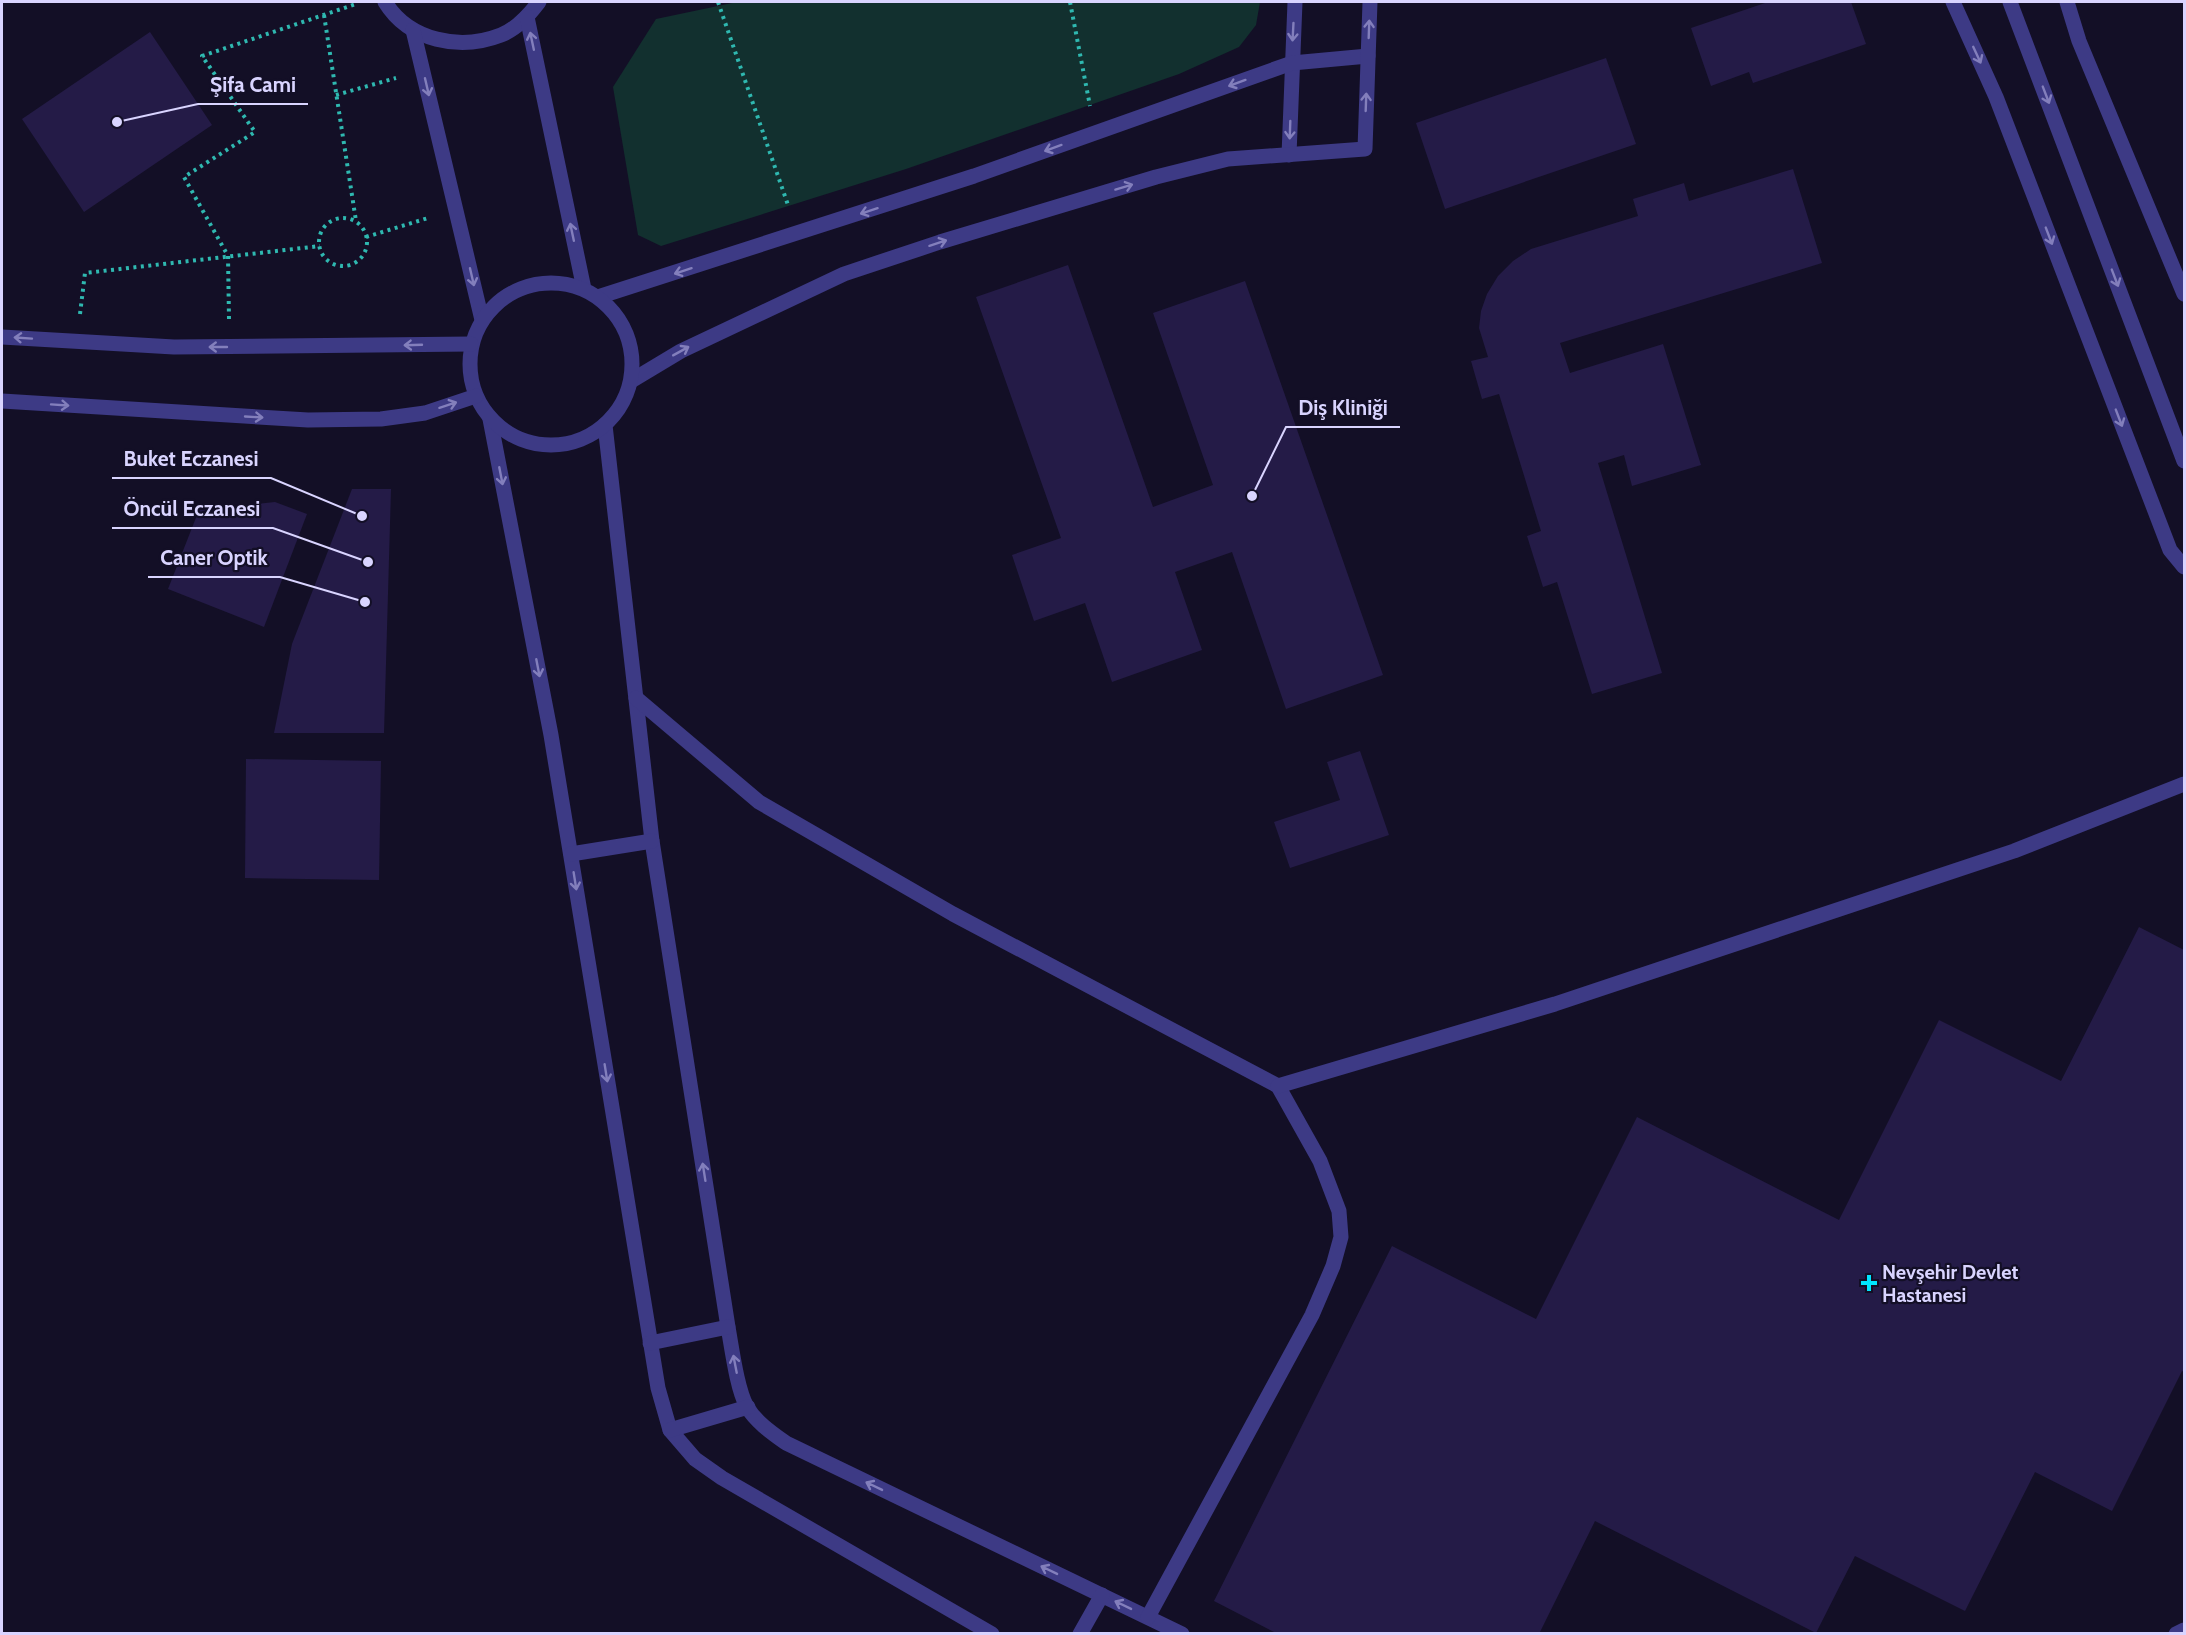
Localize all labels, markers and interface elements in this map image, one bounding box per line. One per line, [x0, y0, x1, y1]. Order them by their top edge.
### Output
one-way arrow [1364, 19, 1375, 39]
one-way arrow [1288, 22, 1299, 42]
one-way arrow [526, 32, 537, 51]
one-way arrow [1972, 45, 1983, 63]
callout: Şifa Cami [198, 65, 308, 104]
text: Şifa Cami [210, 72, 296, 97]
one-way arrow [422, 77, 433, 96]
one-way arrow [1228, 78, 1247, 89]
one-way arrow [2041, 86, 2052, 104]
one-way arrow [1361, 93, 1372, 113]
one-way arrow [1284, 119, 1296, 139]
one-way arrow [1044, 144, 1063, 155]
one-way arrow [1114, 180, 1133, 191]
one-way arrow [860, 206, 879, 217]
one-way arrow [566, 223, 578, 242]
one-way arrow [2045, 226, 2056, 244]
one-way arrow [928, 237, 947, 248]
one-way arrow [466, 267, 478, 286]
one-way arrow [674, 267, 693, 278]
one-way arrow [2110, 268, 2121, 287]
one-way arrow [14, 332, 33, 343]
one-way arrow [403, 340, 423, 351]
one-way arrow [208, 341, 228, 353]
one-way arrow [672, 345, 689, 357]
callout: Diş Kliniği [1286, 388, 1400, 427]
text: Diş Kliniği [1298, 395, 1388, 420]
one-way arrow [438, 399, 457, 410]
one-way arrow [49, 400, 69, 411]
one-way arrow [2115, 408, 2126, 426]
one-way arrow [244, 412, 264, 423]
callout: Buket Eczanesi [112, 439, 271, 478]
text: Buket Eczanesi [123, 446, 259, 471]
one-way arrow [496, 466, 507, 486]
callout: Öncül Eczanesi [112, 489, 273, 528]
text: Öncül Eczanesi [124, 496, 260, 521]
callout: Caner Optik [148, 538, 280, 577]
text: Caner Optik [160, 545, 269, 570]
one-way arrow [533, 658, 544, 677]
one-way arrow [570, 870, 581, 890]
one-way arrow [601, 1063, 612, 1083]
one-way arrow [698, 1162, 709, 1182]
place label: Nevşehir Devlet Hastanesi [1882, 1260, 2019, 1307]
marker: Nevşehir Devlet Hastanesi [1860, 1274, 1878, 1292]
one-way arrow [729, 1355, 741, 1374]
one-way arrow [865, 1479, 883, 1491]
one-way arrow [1041, 1563, 1059, 1575]
one-way arrow [1115, 1599, 1133, 1611]

